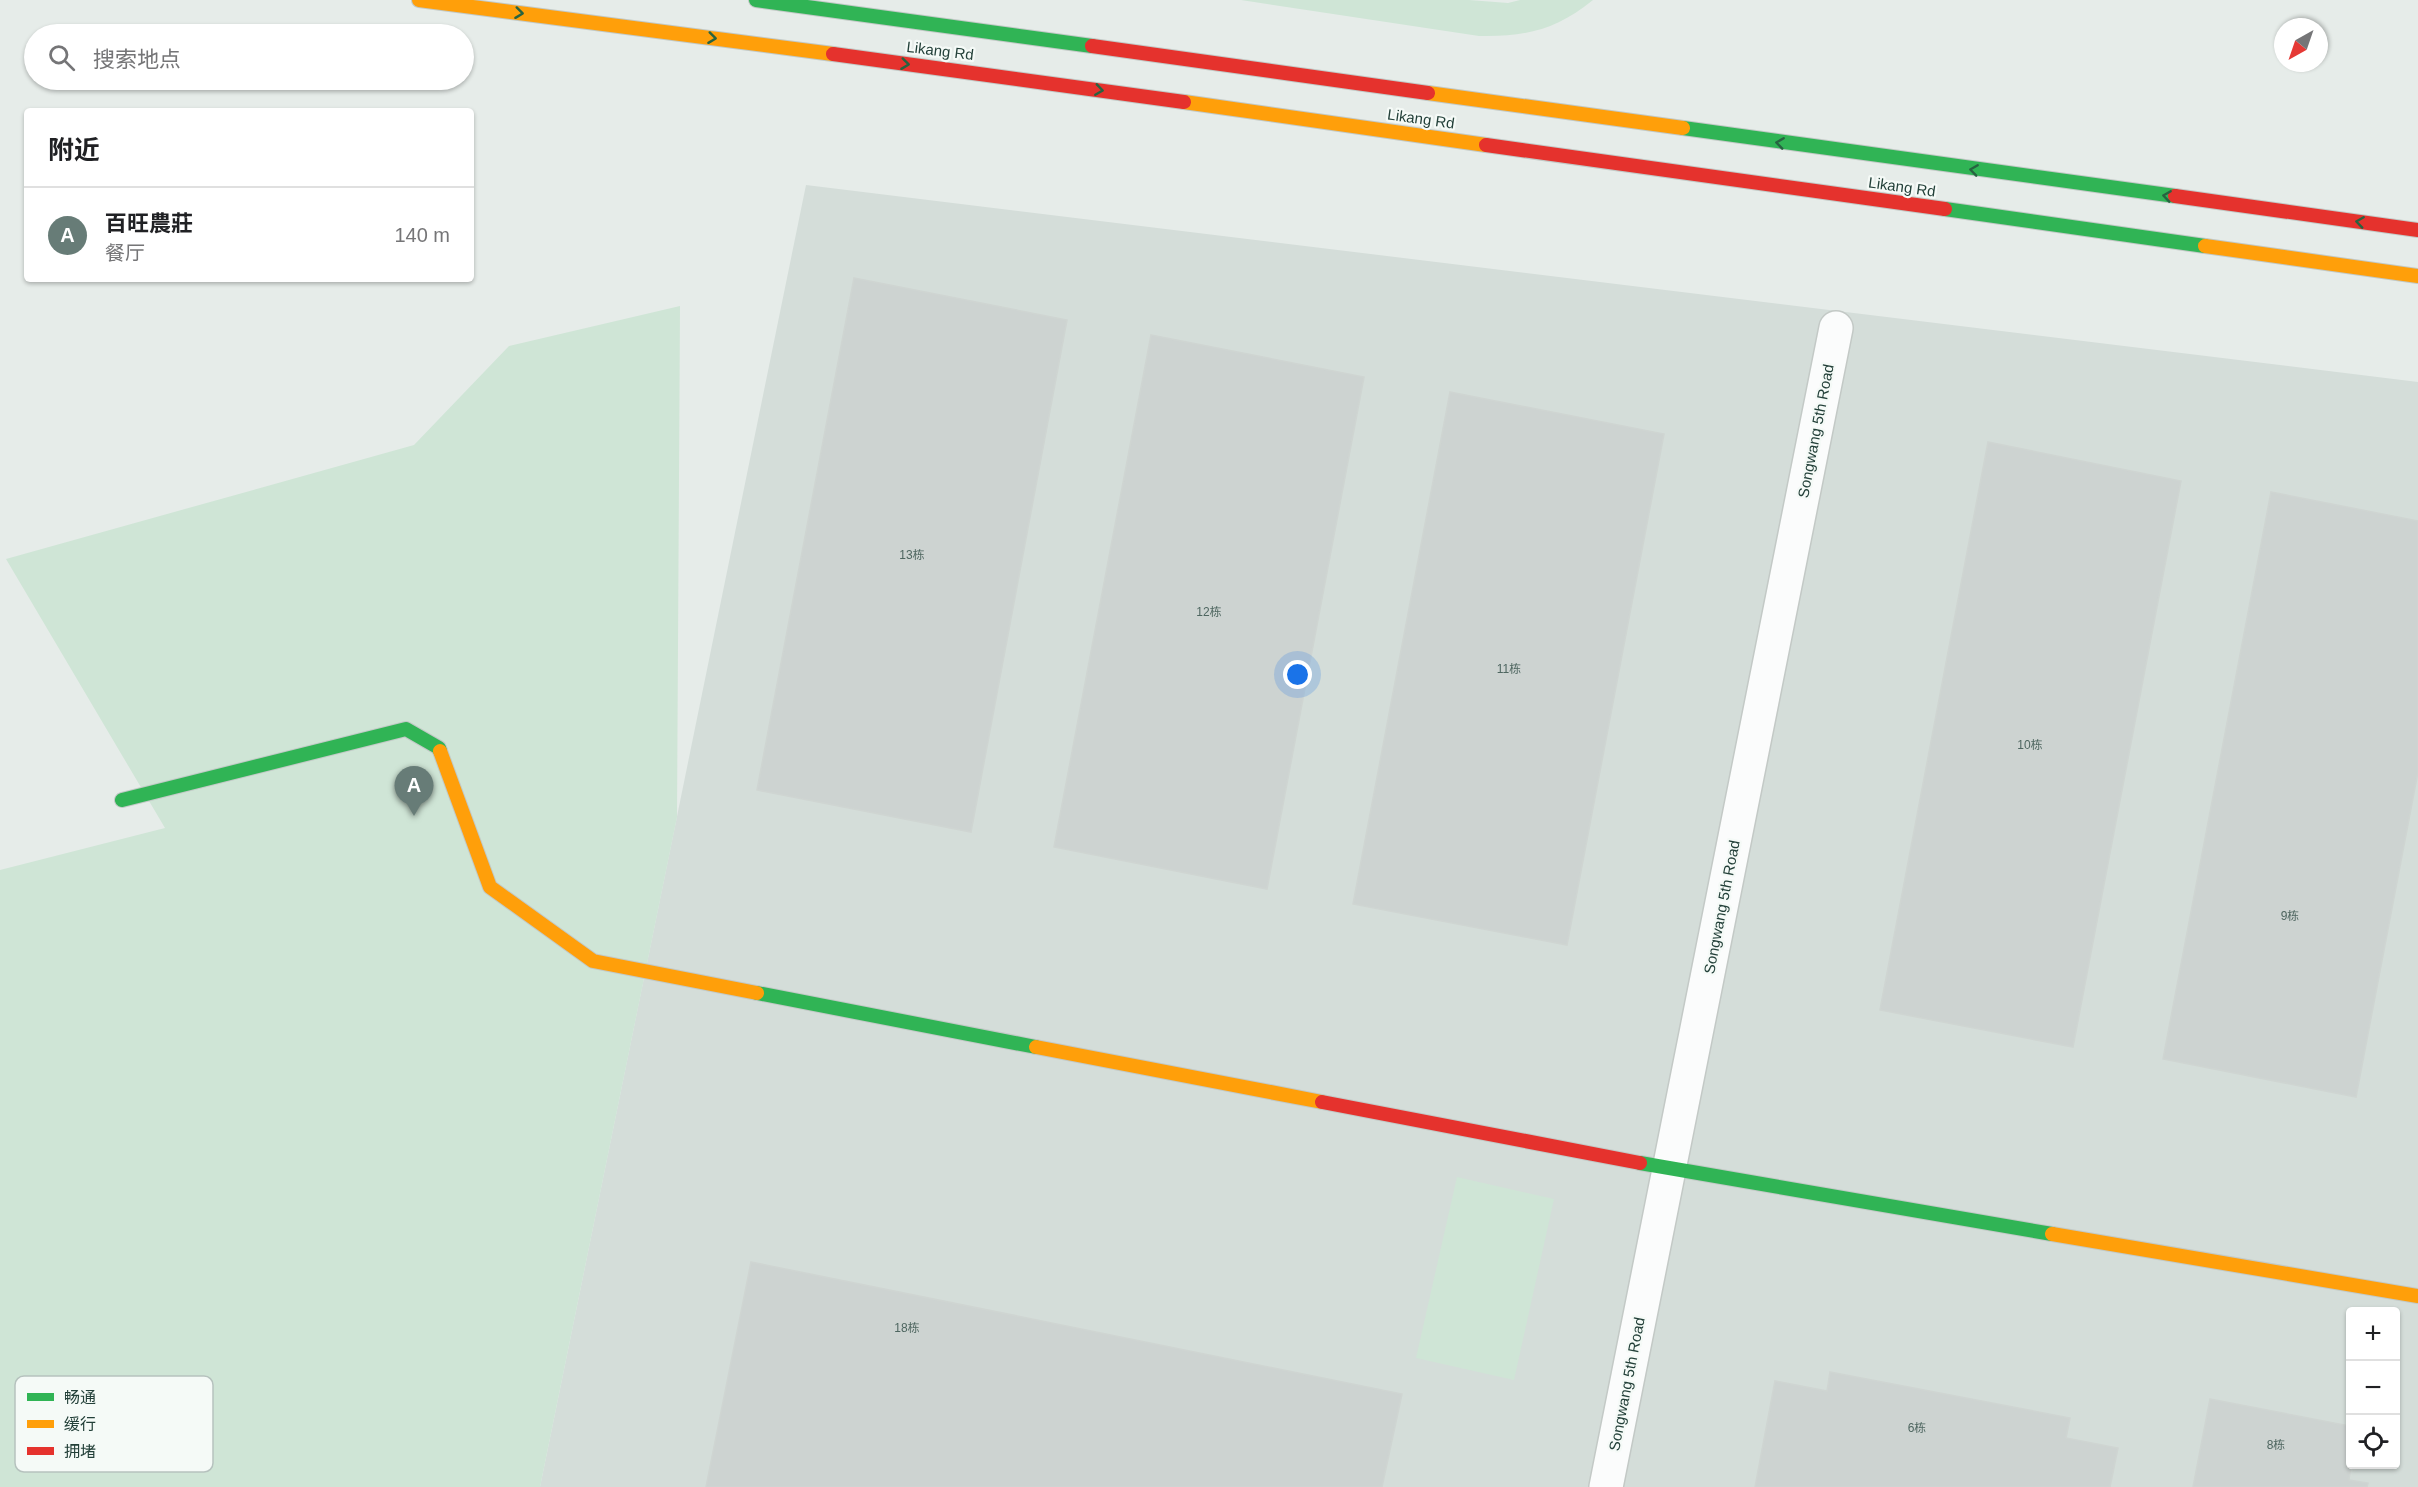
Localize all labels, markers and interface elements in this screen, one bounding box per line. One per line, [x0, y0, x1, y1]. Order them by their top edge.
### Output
one-way arrow [514, 6, 523, 19]
north arrow [2274, 18, 2328, 72]
search box [24, 24, 474, 90]
one-way arrow [707, 32, 717, 44]
street label: Likang Rd [906, 38, 975, 63]
icon: search [45, 41, 78, 74]
text: 搜索地点 [93, 47, 181, 72]
one-way arrow [901, 57, 910, 69]
one-way arrow [1094, 84, 1103, 96]
street label: Likang Rd [1386, 105, 1456, 132]
text: 附近 [48, 135, 100, 165]
one-way arrow [1776, 137, 1785, 150]
one-way arrow [1969, 164, 1978, 176]
street label: Likang Rd [1867, 173, 1937, 200]
one-way arrow [2162, 191, 2171, 203]
text: 百旺農莊 [105, 211, 193, 236]
one-way arrow [2355, 217, 2365, 229]
text: A [60, 224, 75, 246]
text: 140 m [394, 224, 450, 246]
text: 餐厅 [105, 242, 145, 264]
street label: Songwang 5th Road [1794, 363, 1837, 499]
house number: 13栋 [899, 548, 925, 562]
house number: 12栋 [1196, 605, 1222, 619]
your location [1283, 660, 1312, 689]
house number: 11栋 [1497, 662, 1521, 676]
house number: 10栋 [2017, 738, 2043, 752]
pin: A [394, 766, 434, 816]
street label: Songwang 5th Road [1700, 839, 1743, 975]
house number: 9栋 [2281, 909, 2299, 923]
map controls [2346, 1307, 2400, 1469]
button: + [2346, 1307, 2400, 1361]
street label: Songwang 5th Road [1605, 1316, 1648, 1452]
house number: 18栋 [894, 1321, 920, 1335]
button: − [2346, 1361, 2400, 1415]
legend [15, 1376, 213, 1472]
text: 畅通 [64, 1389, 96, 1406]
button: locate [2346, 1415, 2400, 1469]
text: 缓行 [64, 1416, 96, 1433]
house number: 6栋 [1908, 1421, 1926, 1435]
house number: 8栋 [2267, 1438, 2285, 1452]
text: 拥堵 [64, 1443, 96, 1460]

